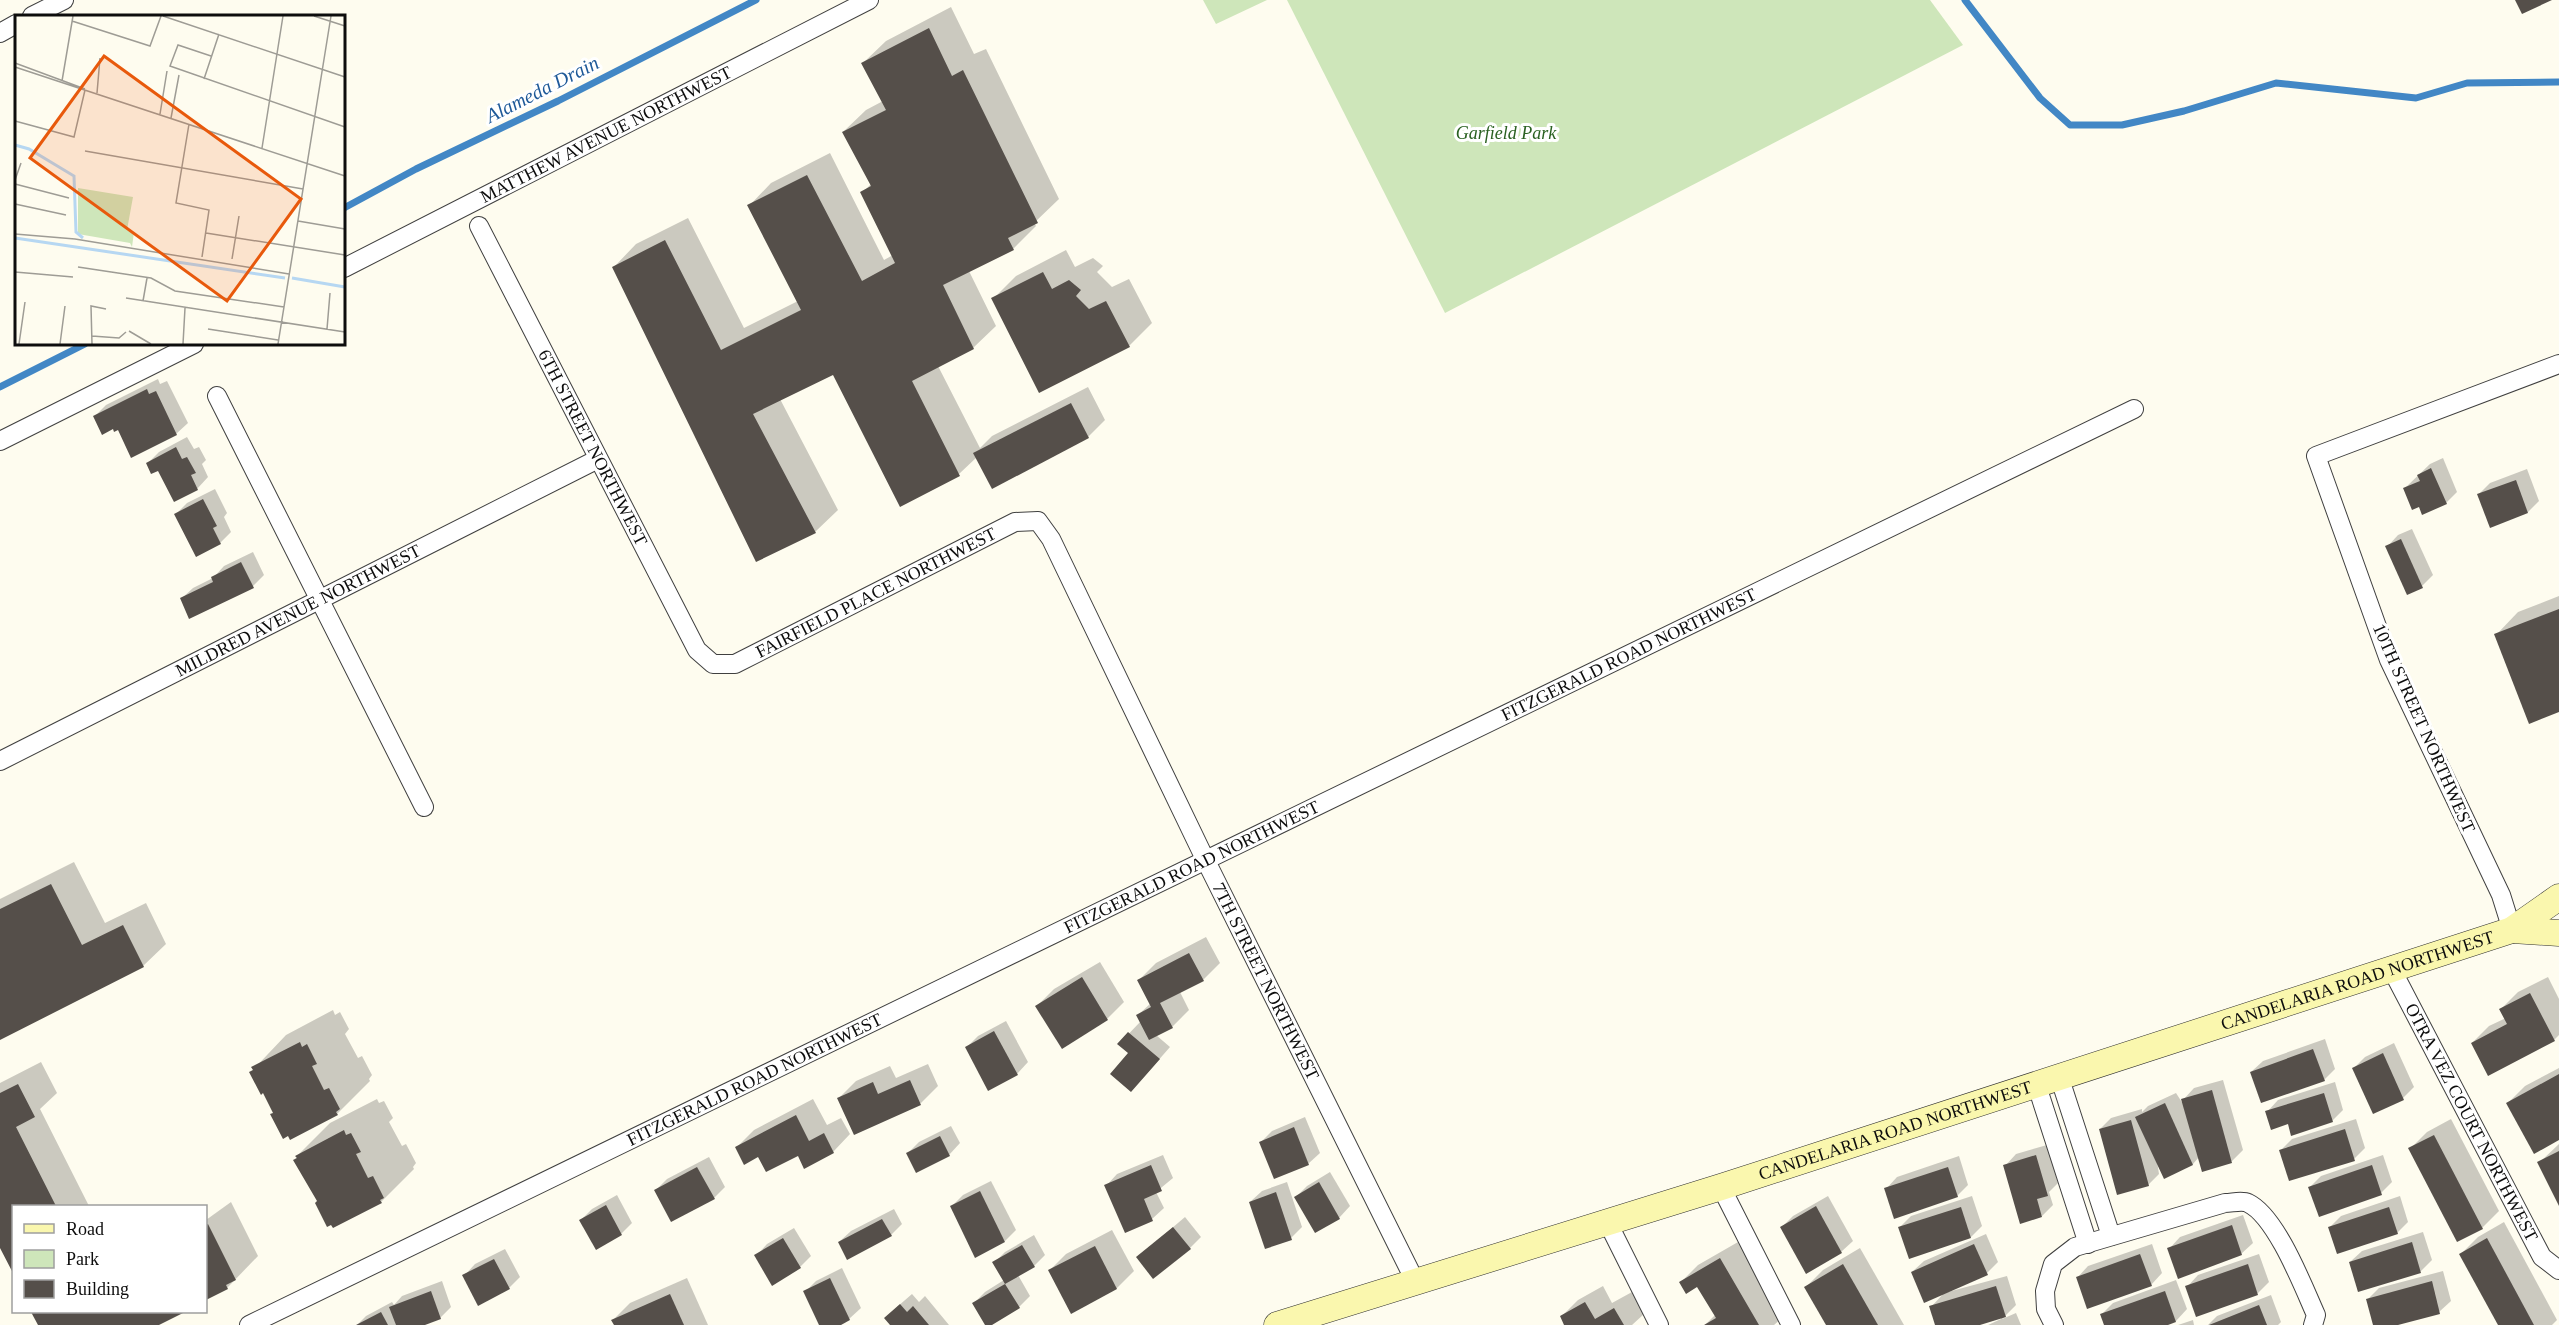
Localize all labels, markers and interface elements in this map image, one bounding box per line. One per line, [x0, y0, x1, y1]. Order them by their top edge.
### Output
inset map [15, 15, 345, 345]
water label: Alameda Drain [480, 51, 602, 128]
street label: MATTHEW AVENUE NORTHWEST [477, 62, 735, 207]
park label: Garfield Park [1456, 123, 1557, 143]
street label: 6TH STREET NORTHWEST [534, 346, 652, 549]
street label: FAIRFIELD PLACE NORTHWEST [752, 523, 999, 662]
street label: MILDRED AVENUE NORTHWEST [172, 540, 424, 681]
street label: FITZGERALD ROAD NORTHWEST [1498, 584, 1759, 725]
street label: 10TH STREET NORTHWEST [2369, 620, 2479, 836]
street label: FITZGERALD ROAD NORTHWEST [1061, 797, 1322, 937]
street label: 7TH STREET NORTHWEST [1208, 879, 1323, 1083]
street label: CANDELARIA ROAD NORTHWEST [2218, 927, 2496, 1034]
street label: OTRA VEZ COURT NORTHWEST [2401, 1000, 2542, 1245]
street label: FITZGERALD ROAD NORTHWEST [624, 1009, 885, 1150]
street label: CANDELARIA ROAD NORTHWEST [1756, 1077, 2034, 1184]
legend [12, 1205, 207, 1313]
text: Road [66, 1219, 104, 1239]
text: Park [66, 1249, 99, 1269]
text: Building [66, 1279, 129, 1299]

